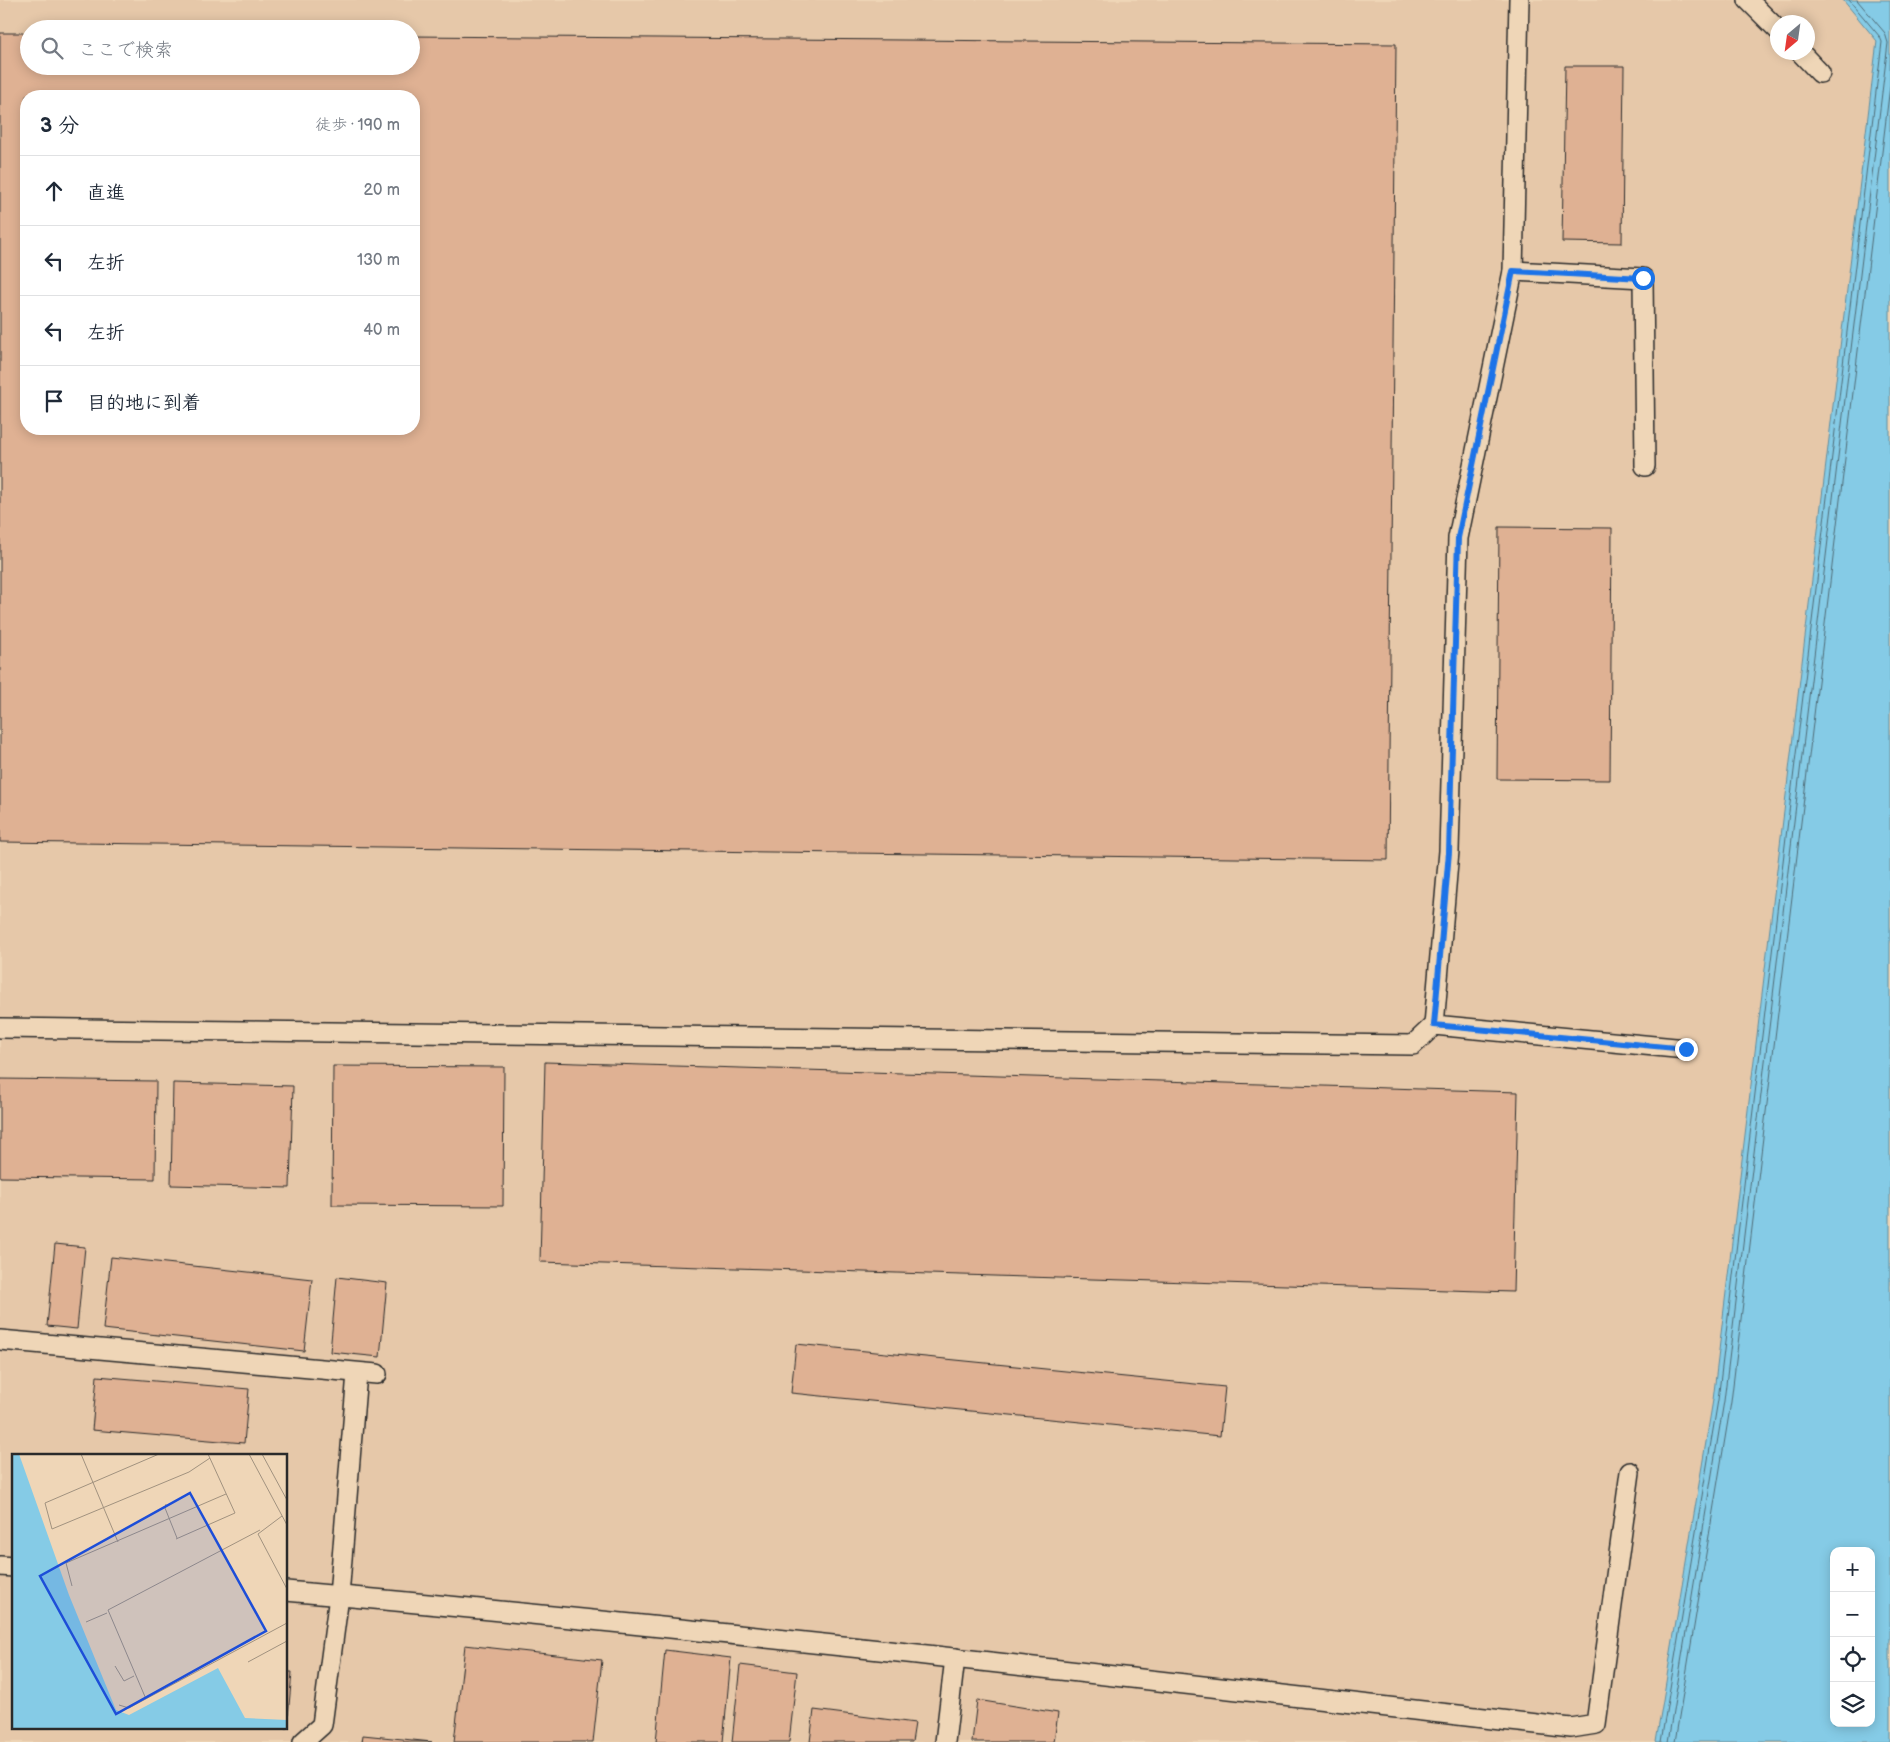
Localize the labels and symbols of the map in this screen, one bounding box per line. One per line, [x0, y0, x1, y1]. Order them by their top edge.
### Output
north arrow [1770, 15, 1815, 60]
route start [1632, 267, 1655, 290]
route end [1675, 1038, 1698, 1061]
inset map [12, 1454, 288, 1730]

